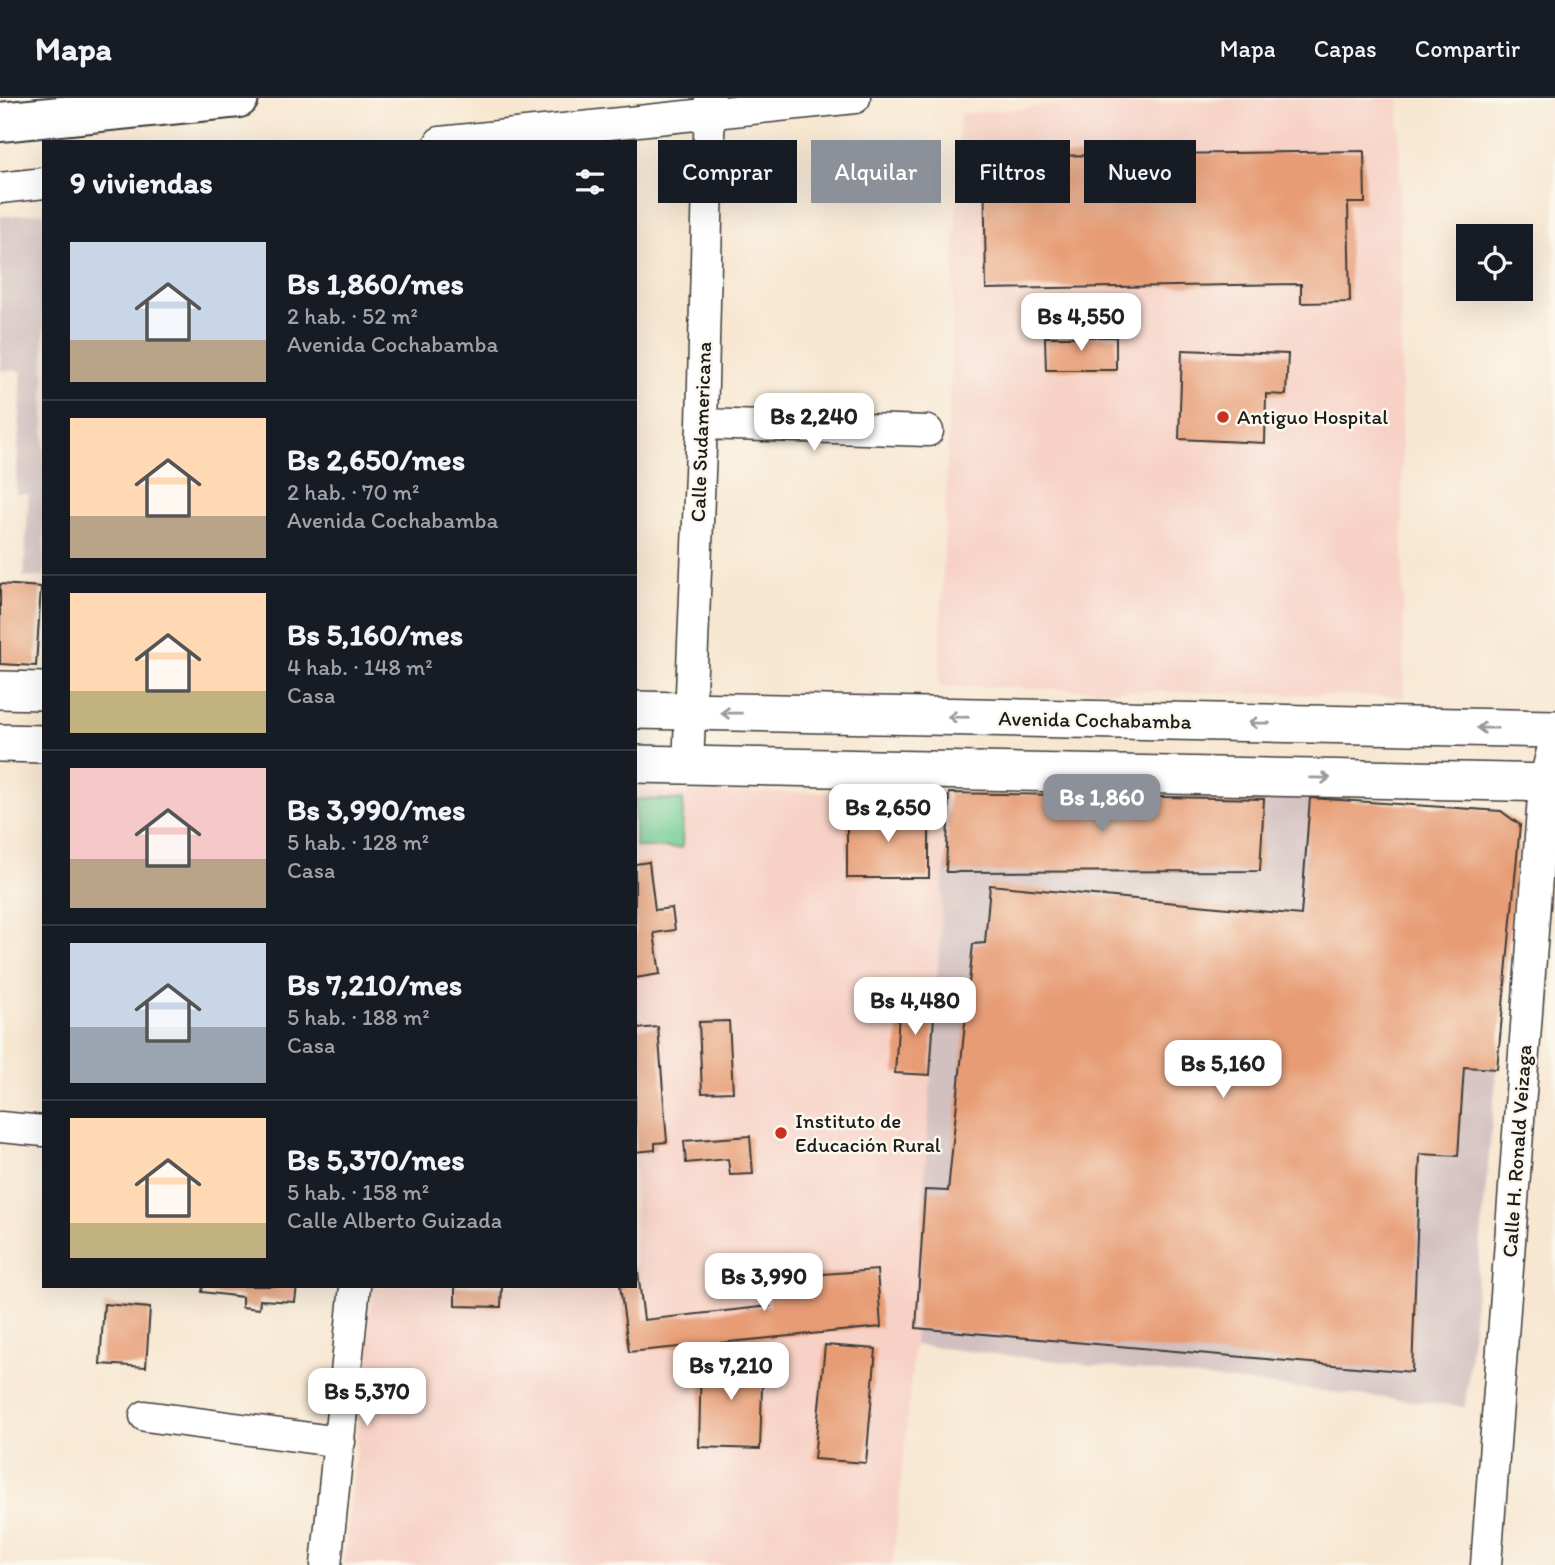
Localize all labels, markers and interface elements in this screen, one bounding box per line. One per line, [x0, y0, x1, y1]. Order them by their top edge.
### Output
text: Mapa [35, 29, 112, 68]
text: Mapa [1220, 34, 1276, 63]
text: Capas [1314, 34, 1377, 63]
text: Compartir [1415, 34, 1520, 63]
chip: Comprar [658, 140, 797, 203]
chip: Alquilar [811, 140, 941, 203]
chip: Filtros [955, 140, 1070, 203]
chip: Nuevo [1084, 140, 1196, 203]
icon: filters [571, 163, 609, 201]
text: 9 viviendas [70, 164, 213, 201]
map controls [1456, 224, 1533, 301]
button: locate [1456, 224, 1533, 301]
text: Bs 1,860/mes [287, 265, 464, 302]
icon: home [126, 270, 210, 354]
pin: Bs 4,550 [1009, 294, 1153, 353]
text: 2 hab. · 52 m² [287, 302, 418, 330]
text: Bs 4,550 [1037, 302, 1125, 330]
text: Avenida Cochabamba [287, 330, 498, 358]
street label: Calle Sudamericana [685, 341, 716, 523]
pin: Bs 2,240 [742, 394, 886, 453]
text: Bs 2,240 [770, 402, 858, 430]
place label: Antiguo Hospital [1237, 404, 1388, 429]
marker: Antiguo Hospital [1215, 409, 1231, 425]
text: Bs 2,650/mes [287, 441, 465, 478]
icon: home [126, 446, 210, 530]
text: 2 hab. · 70 m² [287, 478, 419, 506]
text: Avenida Cochabamba [287, 506, 498, 534]
text: Bs 5,160/mes [287, 616, 463, 653]
icon: home [126, 621, 210, 705]
text: 4 hab. · 148 m² [287, 653, 433, 681]
text: Casa [287, 681, 335, 709]
street label: Avenida Cochabamba [998, 705, 1192, 734]
one-way arrow [720, 706, 743, 719]
one-way arrow [947, 710, 970, 724]
one-way arrow [1248, 717, 1271, 730]
one-way arrow [1476, 721, 1499, 735]
one-way arrow [1308, 771, 1331, 785]
pin: Bs 1,860 [1030, 774, 1174, 834]
text: Bs 1,860 [1059, 783, 1145, 811]
pin: Bs 2,650 [816, 784, 960, 844]
text: Bs 3,990/mes [287, 791, 465, 828]
text: Bs 2,650 [845, 793, 931, 821]
icon: home [126, 796, 210, 880]
text: 5 hab. · 128 m² [287, 828, 429, 856]
text: Casa [287, 856, 335, 884]
text: Bs 7,210/mes [287, 966, 462, 1003]
icon: home [126, 971, 210, 1055]
pin: Bs 4,480 [843, 978, 987, 1037]
text: Bs 4,480 [870, 986, 960, 1014]
text: 5 hab. · 188 m² [287, 1003, 430, 1031]
text: Casa [287, 1031, 335, 1059]
pin: Bs 5,160 [1151, 1040, 1295, 1100]
street label: Calle H. Ronald Veizaga [1497, 1044, 1536, 1258]
text: Bs 5,160 [1181, 1049, 1265, 1077]
place label: Instituto de Educación Rural [795, 1108, 941, 1157]
marker: Instituto de Educación Rural [773, 1125, 789, 1141]
text: Bs 5,370/mes [287, 1141, 465, 1178]
icon: home [126, 1146, 210, 1230]
text: 5 hab. · 158 m² [287, 1178, 429, 1206]
text: Calle Alberto Guizada [287, 1206, 502, 1234]
pin: Bs 3,990 [692, 1254, 836, 1313]
text: Bs 3,990 [721, 1262, 807, 1290]
pin: Bs 7,210 [659, 1342, 803, 1402]
text: Bs 7,210 [689, 1351, 773, 1379]
pin: Bs 5,370 [295, 1368, 439, 1428]
text: Bs 5,370 [324, 1377, 410, 1405]

